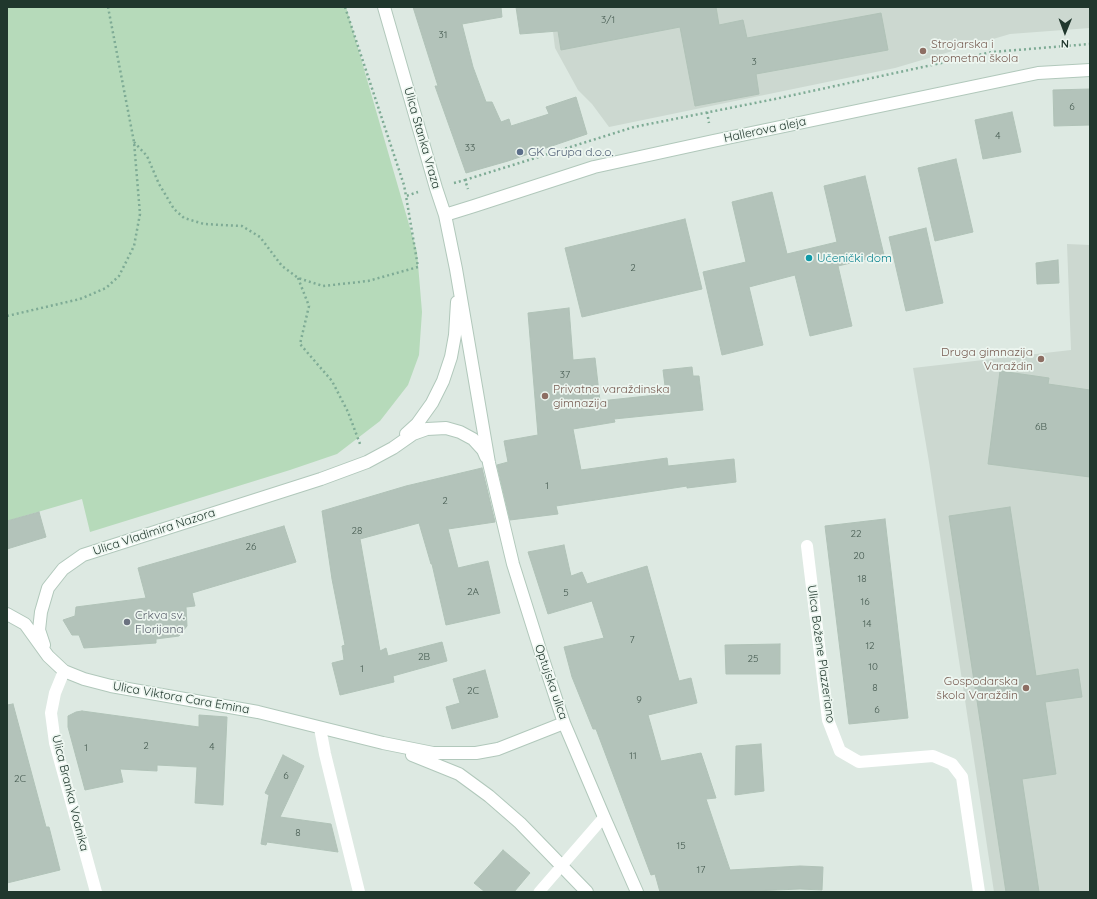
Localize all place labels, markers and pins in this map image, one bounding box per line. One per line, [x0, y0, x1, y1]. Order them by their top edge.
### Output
place label: Strojarska i prometna škola [931, 37, 1018, 65]
marker: Strojarska i prometna škola [918, 46, 928, 56]
place label: GK Grupa d.o.o. [528, 145, 614, 159]
marker: GK Grupa d.o.o. [515, 147, 525, 157]
place label: Učenički dom [817, 251, 892, 265]
marker: Učenički dom [804, 253, 814, 263]
place label: Druga gimnazija Varaždin [941, 345, 1033, 373]
marker: Druga gimnazija Varaždin [1036, 354, 1046, 364]
place label: Privatna varaždinska gimnazija [553, 382, 670, 410]
marker: Privatna varaždinska gimnazija [540, 391, 550, 401]
place label: Crkva sv. Florijana [135, 608, 185, 636]
marker: Crkva sv. Florijana [122, 617, 132, 627]
place label: Gospodarska škola Varaždin [936, 674, 1018, 702]
marker: Gospodarska škola Varaždin [1021, 683, 1031, 693]

